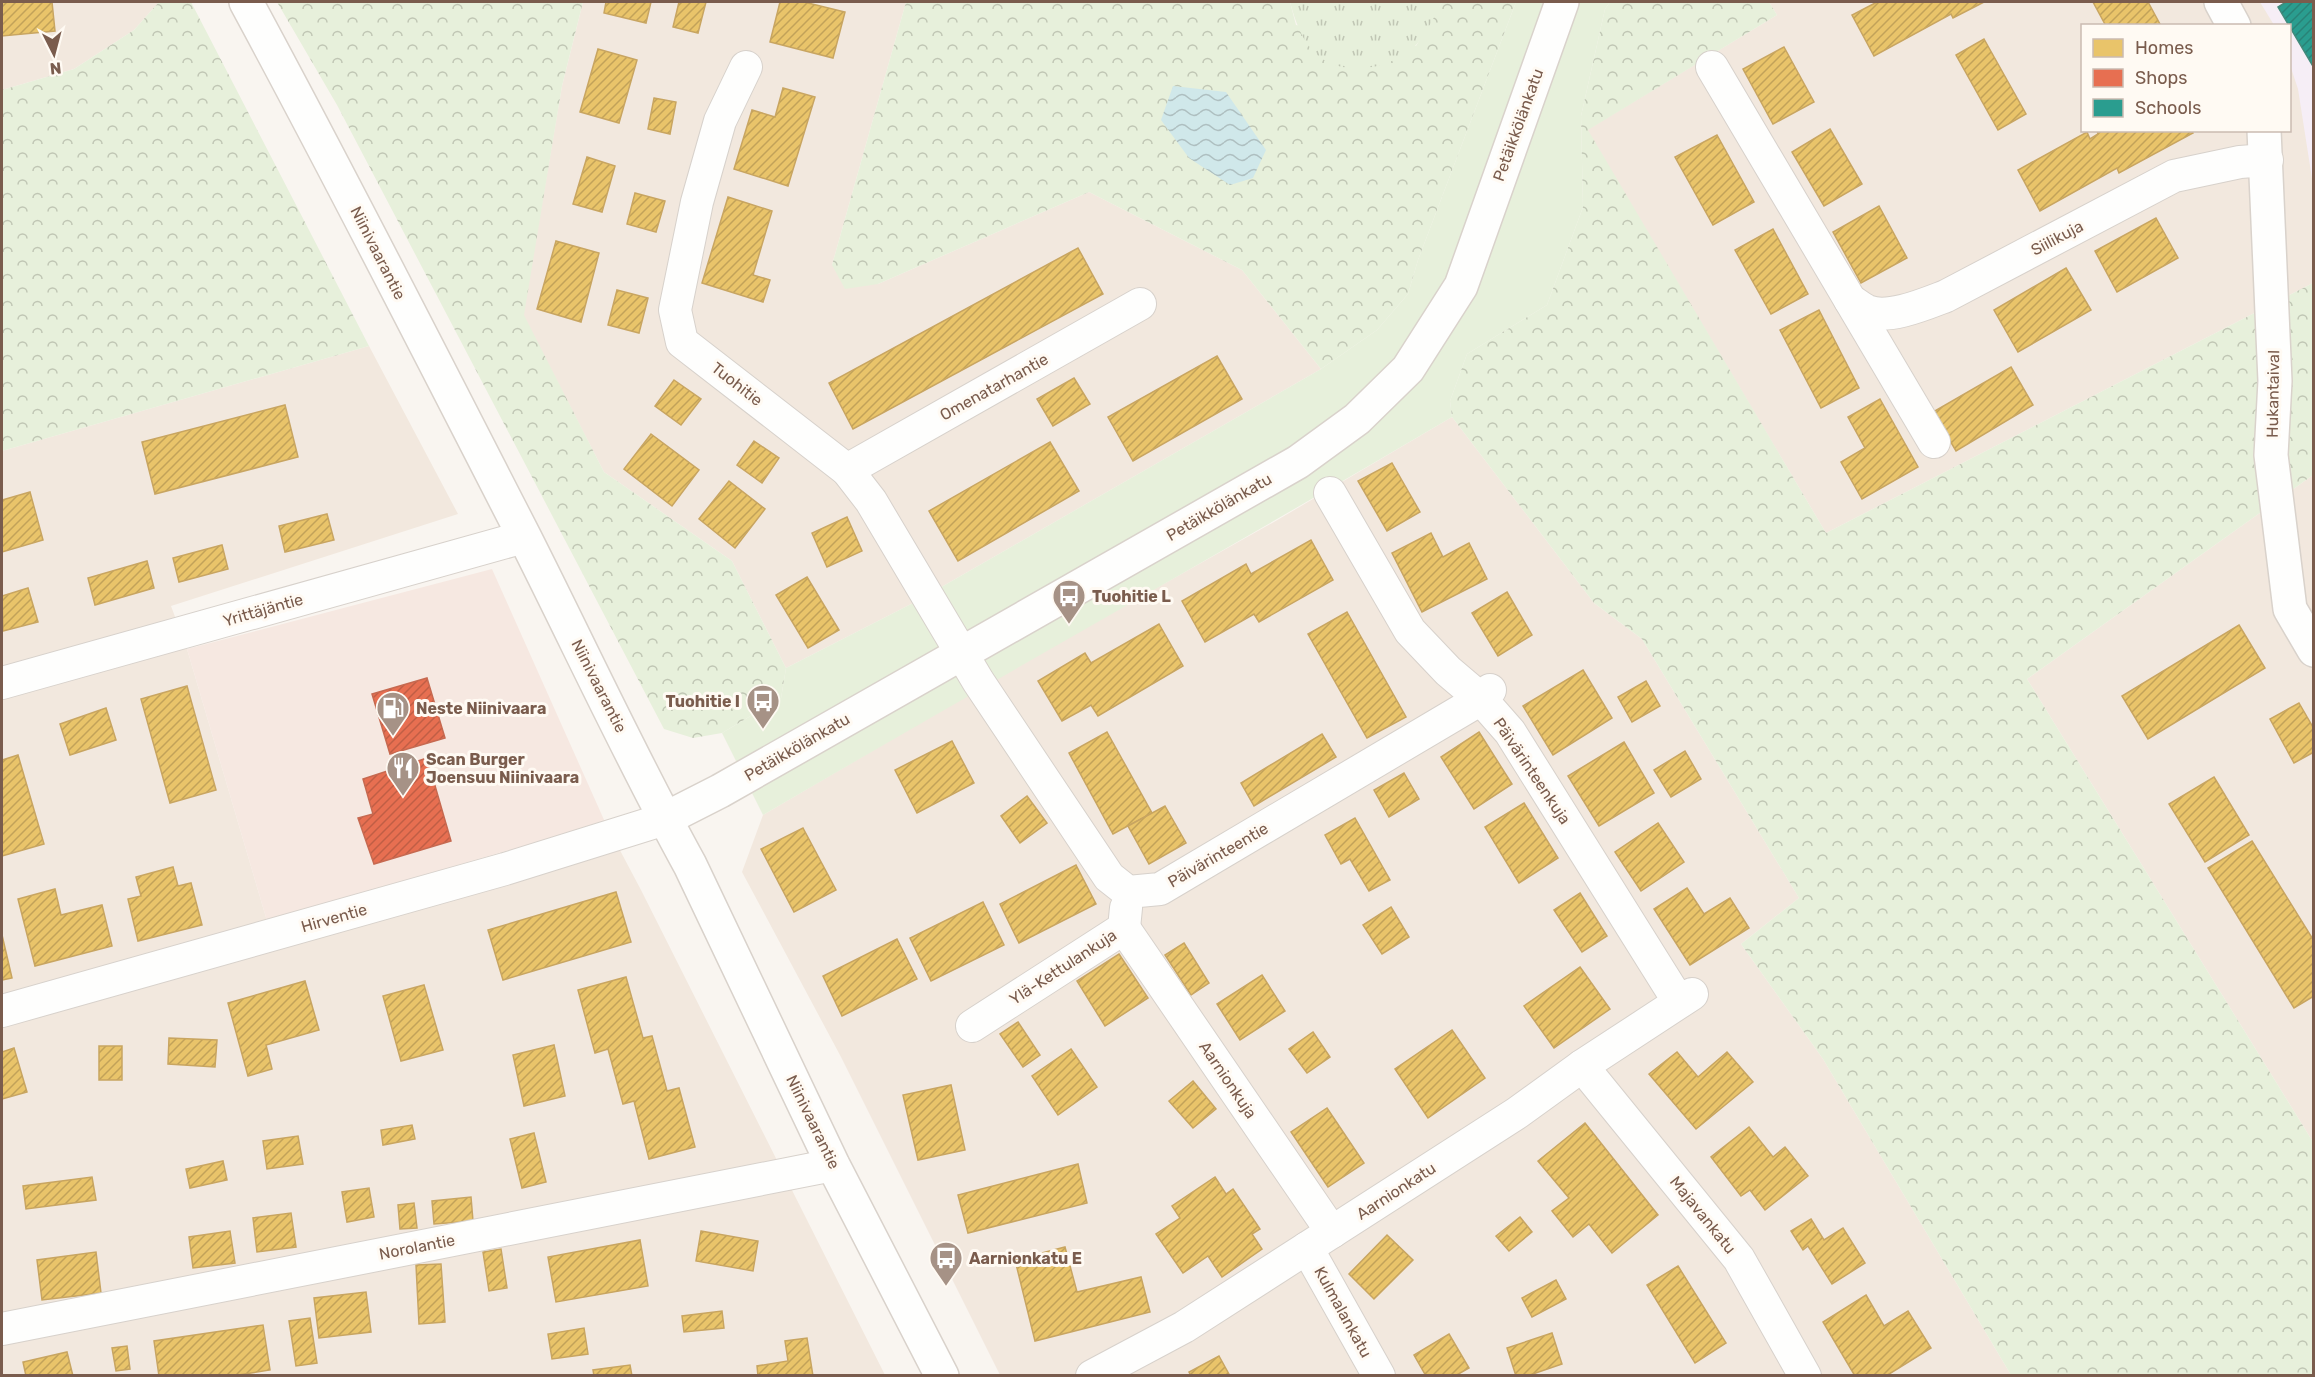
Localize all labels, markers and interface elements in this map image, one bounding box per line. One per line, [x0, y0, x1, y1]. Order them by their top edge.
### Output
north arrow [24, 24, 84, 84]
legend [2081, 24, 2291, 132]
text: Homes [2135, 37, 2193, 59]
text: N [49, 58, 62, 78]
street label: Petäikkölänkatu [1489, 66, 1547, 184]
text: Shops [2135, 67, 2187, 89]
text: Schools [2135, 97, 2201, 119]
street label: Niinivaarantie [346, 203, 410, 303]
street label: Siilikuja [2028, 216, 2086, 260]
street label: Omenatarhantie [937, 349, 1051, 425]
street label: Hukantaival [2263, 350, 2283, 438]
street label: Tuohitie [708, 358, 766, 410]
street label: Petäikkölänkatu [1163, 469, 1275, 545]
bus stop icon: Tuohitie L [1051, 578, 1087, 625]
place label: Tuohitie L [1092, 587, 1171, 606]
street label: Yrittäjäntie [221, 590, 305, 630]
street label: Niinivaarantie [567, 636, 631, 736]
bus stop icon: Tuohitie I [745, 683, 781, 730]
fuel station icon: Neste Niinivaara [375, 690, 411, 737]
place label: Tuohitie I [666, 692, 740, 711]
place label: Neste Niinivaara [416, 699, 546, 718]
street label: Petäikkölänkatu [741, 709, 853, 785]
street label: Päivärinteenkuja [1489, 714, 1575, 828]
restaurant icon: Scan Burger Joensuu Niinivaara [385, 750, 421, 797]
place label: Scan Burger Joensuu Niinivaara [426, 750, 579, 787]
street label: Päivärinteentie [1165, 819, 1272, 891]
street label: Hirventie [299, 900, 369, 936]
street label: Ylä-Kettulankuja [1006, 925, 1120, 1009]
street label: Aarnionkuja [1195, 1038, 1261, 1122]
street label: Niinivaarantie [782, 1072, 844, 1172]
street label: Aarnionkatu [1353, 1158, 1439, 1224]
street label: Majavankatu [1666, 1172, 1740, 1258]
street label: Norolantie [377, 1230, 457, 1264]
bus stop icon: Aarnionkatu E [928, 1240, 964, 1287]
place label: Aarnionkatu E [969, 1249, 1082, 1268]
street label: Kulmalankatu [1310, 1263, 1376, 1361]

